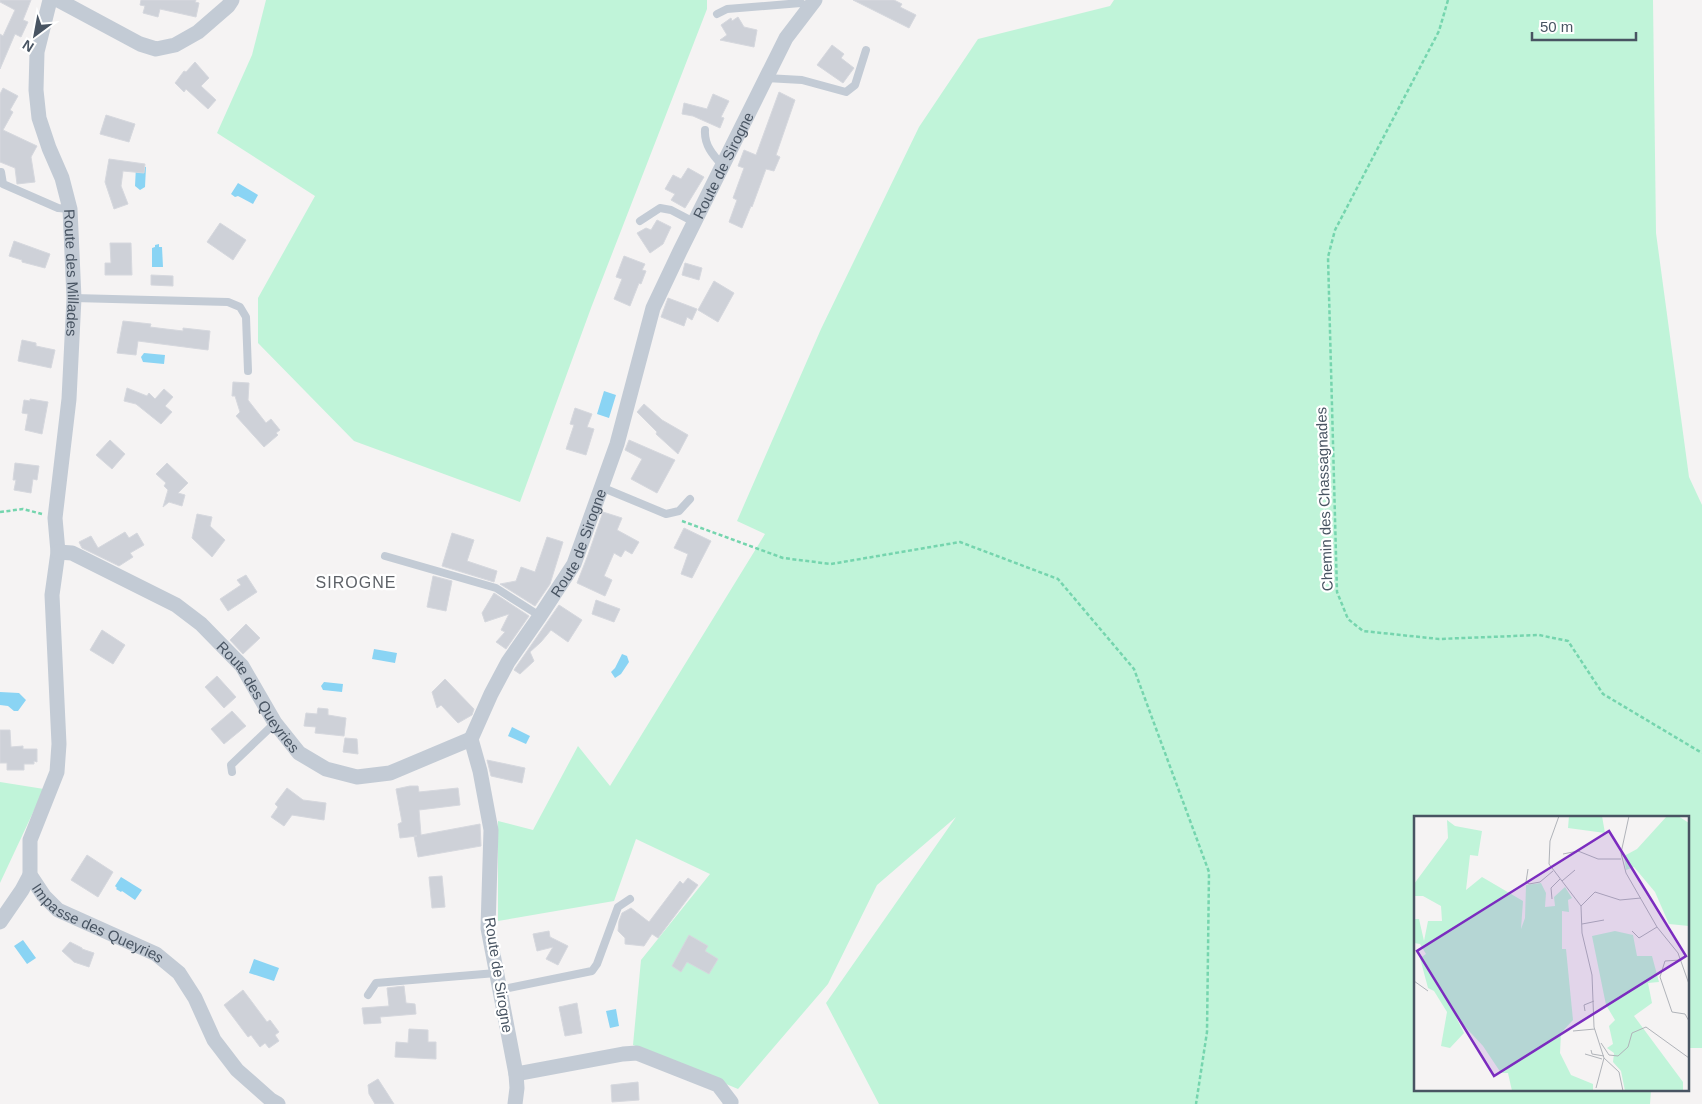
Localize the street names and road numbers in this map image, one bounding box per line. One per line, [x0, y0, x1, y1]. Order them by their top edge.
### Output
street label: Route de Sirogne [689, 109, 756, 221]
street label: Route des Millades [62, 209, 83, 337]
street label: Chemin des Chassagnades [1312, 407, 1336, 591]
street label: Route de Sirogne [547, 486, 609, 600]
street label: Route des Queyries [214, 637, 304, 756]
street label: Impasse des Queyries [29, 880, 168, 966]
street label: Route de Sirogne [481, 916, 517, 1034]

